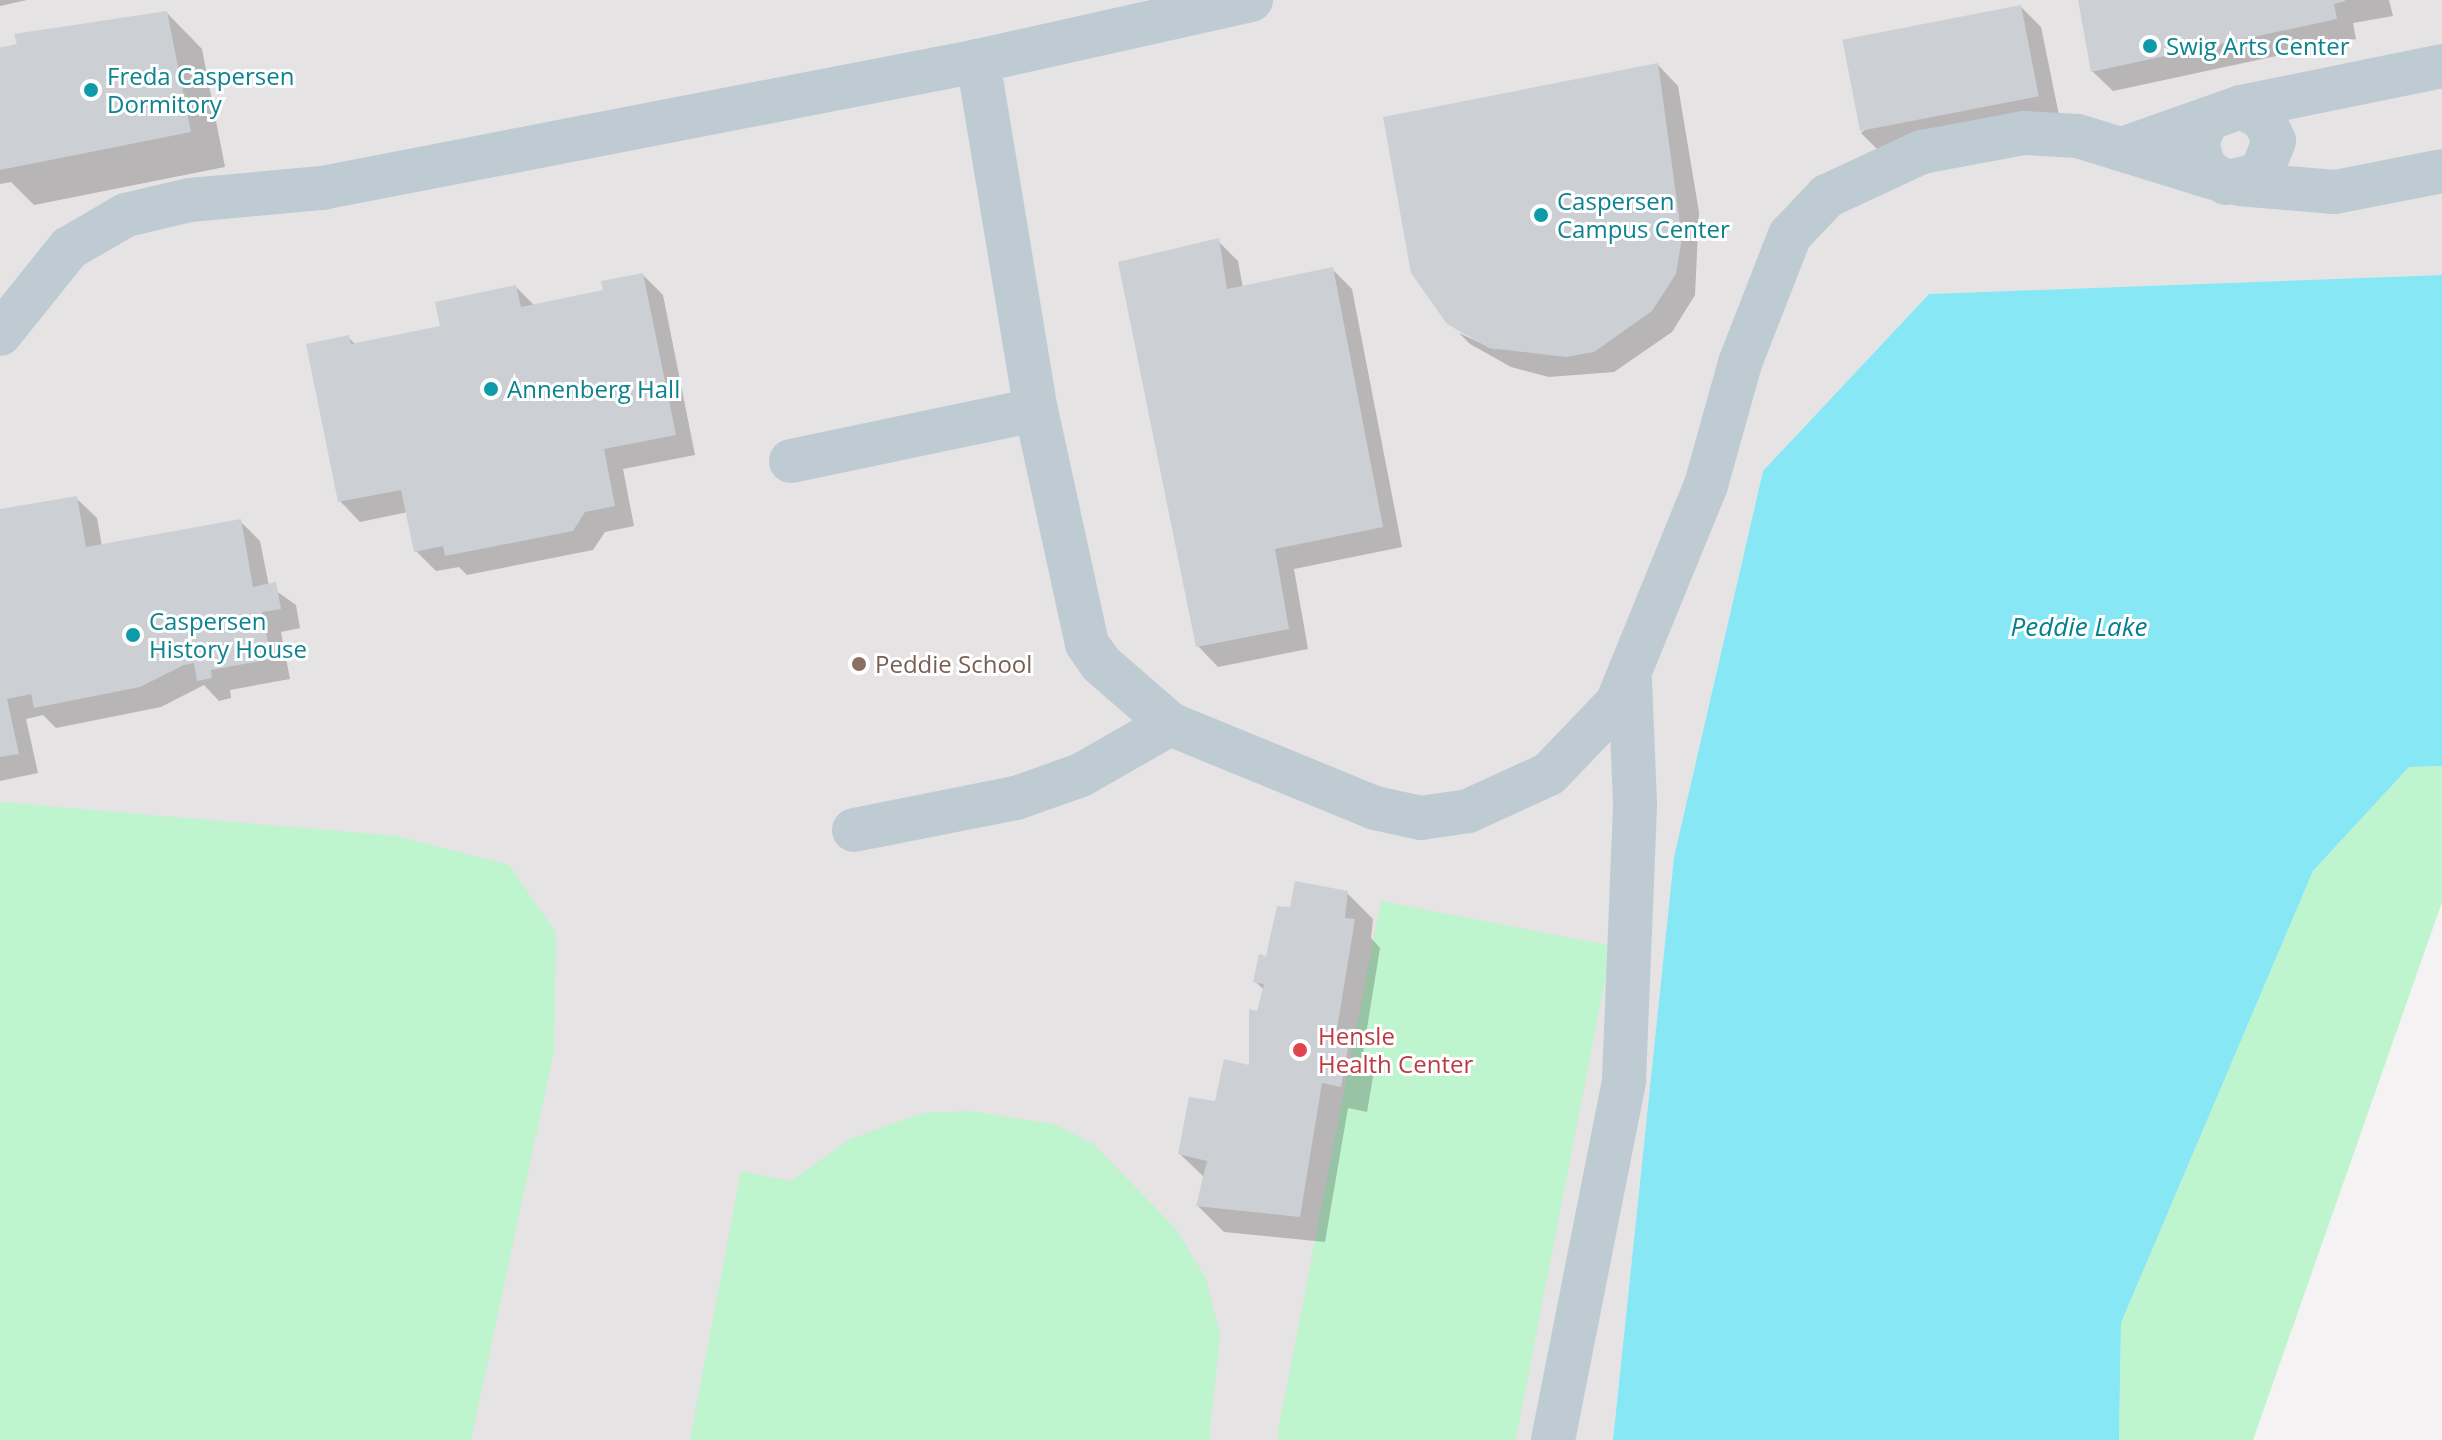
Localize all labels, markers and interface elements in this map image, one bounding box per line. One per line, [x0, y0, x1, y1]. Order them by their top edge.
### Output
place label: Swig Arts Center [2166, 32, 2349, 60]
marker: Swig Arts Center [2141, 37, 2159, 55]
place label: Freda Caspersen Dormitory [107, 62, 294, 118]
marker: Freda Caspersen Dormitory [82, 81, 100, 99]
place label: Caspersen Campus Center [1557, 187, 1730, 243]
marker: Caspersen Campus Center [1532, 206, 1550, 224]
place label: Annenberg Hall [507, 375, 680, 403]
marker: Annenberg Hall [482, 380, 500, 398]
place label: Caspersen History House [149, 607, 307, 663]
water label: Peddie Lake [2011, 611, 2147, 643]
marker: Caspersen History House [124, 626, 142, 644]
place label: Peddie School [875, 650, 1032, 678]
marker: Peddie School [850, 655, 868, 673]
place label: Hensle Health Center [1318, 1022, 1473, 1078]
marker: Hensle Health Center [1289, 1039, 1311, 1061]

